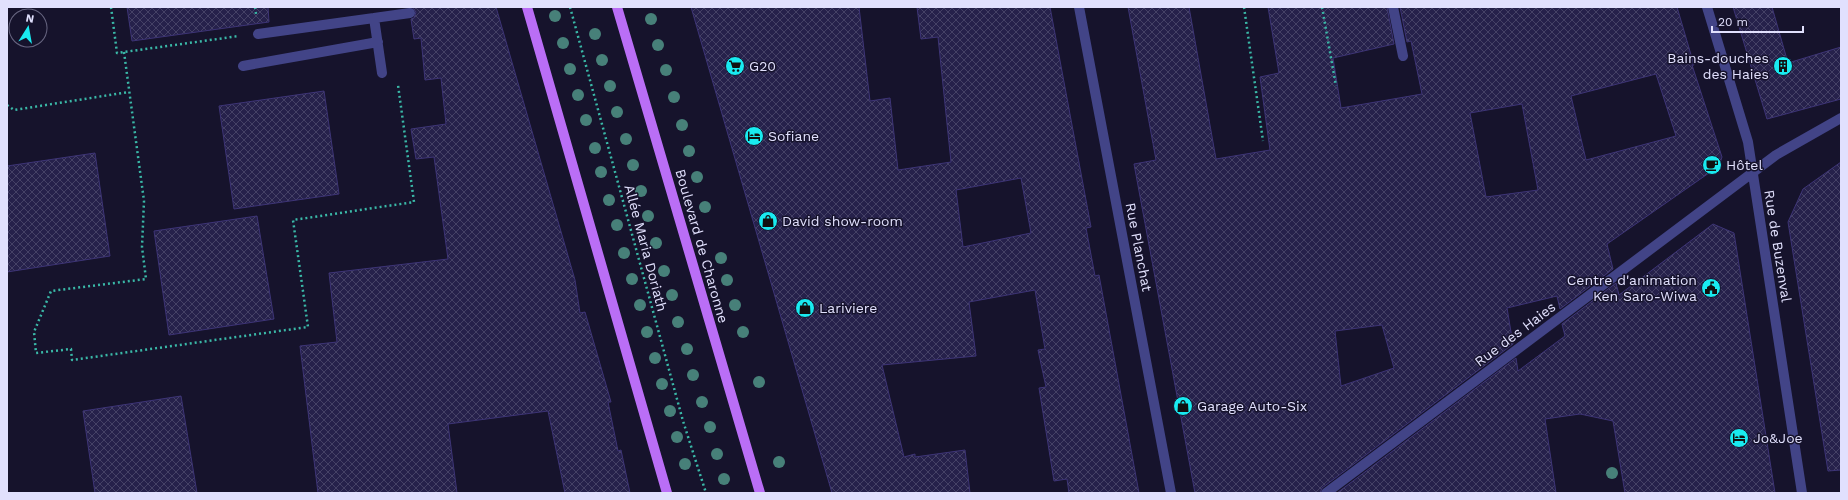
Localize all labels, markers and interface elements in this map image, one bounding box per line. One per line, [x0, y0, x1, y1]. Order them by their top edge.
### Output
north arrow [8, 8, 48, 48]
scale bar [1712, 8, 1803, 34]
text: N [25, 12, 35, 26]
text: 20 m [1718, 15, 1748, 29]
place label: Bains-douches des Haies [1667, 50, 1769, 82]
supermarket icon: G20 [724, 55, 746, 77]
building icon: Bains-douches des Haies [1772, 55, 1794, 77]
place label: G20 [749, 58, 776, 74]
hotel icon: Sofiane [743, 125, 765, 147]
place label: Sofiane [768, 128, 819, 144]
cafe icon: Hôtel [1701, 154, 1723, 176]
place label: Hôtel [1726, 157, 1763, 173]
street label: Boulevard de Charonne [672, 167, 732, 325]
street label: Allée Maria Doriath [621, 183, 671, 313]
street label: Rue de Buzenval [1761, 189, 1795, 304]
street label: Rue Planchat [1123, 201, 1155, 293]
shop icon: David show-room [757, 210, 779, 232]
place label: David show-room [782, 213, 903, 229]
place label: Centre d'animation Ken Saro-Wiwa [1567, 272, 1697, 304]
public building icon: Centre d'animation Ken Saro-Wiwa [1700, 277, 1722, 299]
shop icon: Lariviere [794, 297, 816, 319]
street label: Rue des Haies [1471, 298, 1559, 370]
place label: Lariviere [819, 300, 877, 316]
shop icon: Garage Auto-Six [1172, 395, 1194, 417]
place label: Garage Auto-Six [1197, 398, 1307, 414]
hotel icon: Jo&Joe [1728, 427, 1750, 449]
place label: Jo&Joe [1753, 430, 1803, 446]

